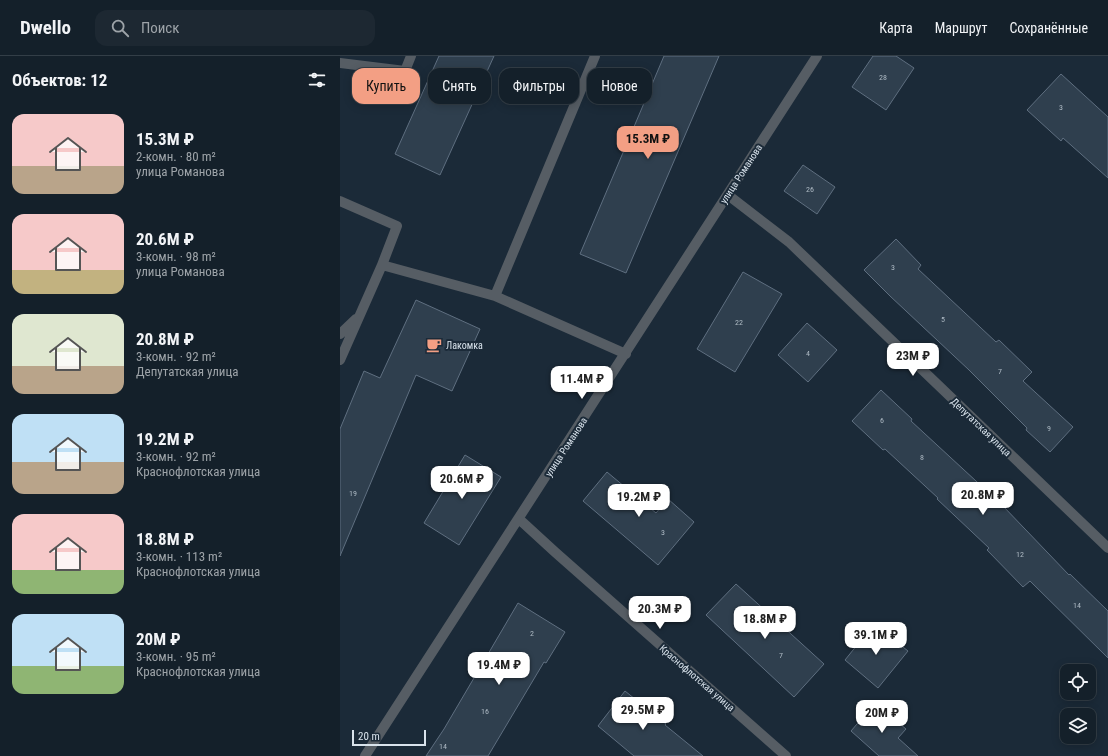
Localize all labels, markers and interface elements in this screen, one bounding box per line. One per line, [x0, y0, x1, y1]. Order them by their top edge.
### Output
search box [95, 10, 375, 46]
text: Dwello [20, 16, 71, 39]
icon: search [109, 17, 131, 39]
text: Поиск [141, 19, 180, 37]
text: Карта [879, 20, 913, 36]
text: Маршрут [935, 20, 987, 36]
text: Сохранённые [1009, 20, 1088, 36]
chip: Купить [352, 68, 420, 104]
chip: Снять [428, 68, 491, 104]
chip: Фильтры [499, 68, 579, 104]
chip: Новое [587, 68, 652, 104]
icon: filters [306, 69, 328, 91]
text: Объектов: 12 [12, 70, 107, 90]
house number: 28 [879, 73, 887, 82]
house number: 3 [1059, 103, 1063, 112]
pin: 15.3M ₽ [611, 126, 685, 160]
text: 15.3M ₽ [136, 129, 194, 149]
icon: home [44, 130, 92, 178]
text: 15.3M ₽ [626, 131, 670, 146]
street label: улица Романова [718, 142, 764, 206]
text: 2-комн. · 80 m² [136, 149, 216, 164]
text: улица Романова [136, 164, 225, 179]
house number: 26 [806, 185, 814, 194]
text: 20.6M ₽ [136, 229, 194, 249]
icon: home [44, 230, 92, 278]
text: 3-комн. · 98 m² [136, 249, 216, 264]
house number: 3 [891, 263, 895, 272]
text: улица Романова [136, 264, 225, 279]
house number: 5 [941, 315, 945, 324]
house number: 22 [735, 318, 743, 327]
text: 20.8M ₽ [136, 329, 194, 349]
icon: home [44, 330, 92, 378]
cafe icon: Лакомка [425, 336, 443, 354]
place label: Лакомка [446, 340, 483, 351]
pin: 23M ₽ [885, 343, 941, 377]
text: 23M ₽ [896, 348, 930, 363]
text: 3-комн. · 92 m² [136, 349, 216, 364]
house number: 4 [806, 349, 810, 358]
text: Депутатская улица [136, 364, 238, 379]
pin: 11.4M ₽ [545, 366, 619, 400]
house number: 7 [998, 367, 1002, 376]
text: 11.4M ₽ [560, 371, 604, 386]
street label: Депутатская улица [949, 396, 1013, 458]
street label: улица Романова [543, 415, 589, 479]
house number: 6 [880, 416, 884, 425]
house number: 9 [1047, 424, 1051, 433]
text: 19.2M ₽ [136, 429, 194, 449]
icon: home [44, 430, 92, 478]
text: 3-комн. · 92 m² [136, 449, 216, 464]
house number: 8 [920, 453, 924, 462]
text: Краснофлотская улица [136, 464, 260, 479]
pin: 20.6M ₽ [425, 466, 499, 500]
text: 20.6M ₽ [440, 471, 484, 486]
pin: 20.8M ₽ [946, 482, 1020, 516]
pin: 19.2M ₽ [602, 484, 676, 518]
text: 20.8M ₽ [961, 487, 1005, 502]
house number: 19 [349, 489, 357, 498]
text: 19.2M ₽ [617, 489, 661, 504]
house number: 3 [661, 528, 665, 537]
text: 18.8M ₽ [136, 529, 194, 549]
icon: home [44, 530, 92, 578]
text: 3-комн. · 113 m² [136, 549, 222, 564]
house number: 12 [1016, 550, 1024, 559]
text: Краснофлотская улица [136, 564, 260, 579]
pin: 20.3M ₽ [623, 596, 697, 630]
text: 20.3M ₽ [638, 601, 682, 616]
house number: 14 [1073, 601, 1081, 610]
pin: 18.8M ₽ [728, 606, 802, 640]
text: 18.8M ₽ [743, 611, 787, 626]
pin: 39.1M ₽ [839, 622, 913, 656]
text: 39.1M ₽ [854, 627, 898, 642]
text: 20M ₽ [136, 629, 181, 649]
house number: 2 [530, 629, 534, 638]
icon: home [44, 630, 92, 678]
street label: Краснофлотская улица [657, 642, 737, 714]
text: 3-комн. · 95 m² [136, 649, 216, 664]
house number: 7 [779, 651, 783, 660]
pin: 19.4M ₽ [462, 652, 536, 686]
text: 19.4M ₽ [477, 657, 521, 672]
text: Краснофлотская улица [136, 664, 260, 679]
map controls [1060, 664, 1096, 744]
button: locate [1060, 664, 1096, 700]
pin: 29.5M ₽ [606, 697, 680, 731]
pin: 20M ₽ [854, 700, 910, 734]
text: 29.5M ₽ [621, 702, 665, 717]
text: 20M ₽ [865, 705, 899, 720]
house number: 16 [481, 707, 489, 716]
button: layers [1060, 708, 1096, 744]
scale bar [352, 728, 426, 747]
text: 20 m [358, 730, 380, 743]
house number: 14 [439, 742, 447, 751]

